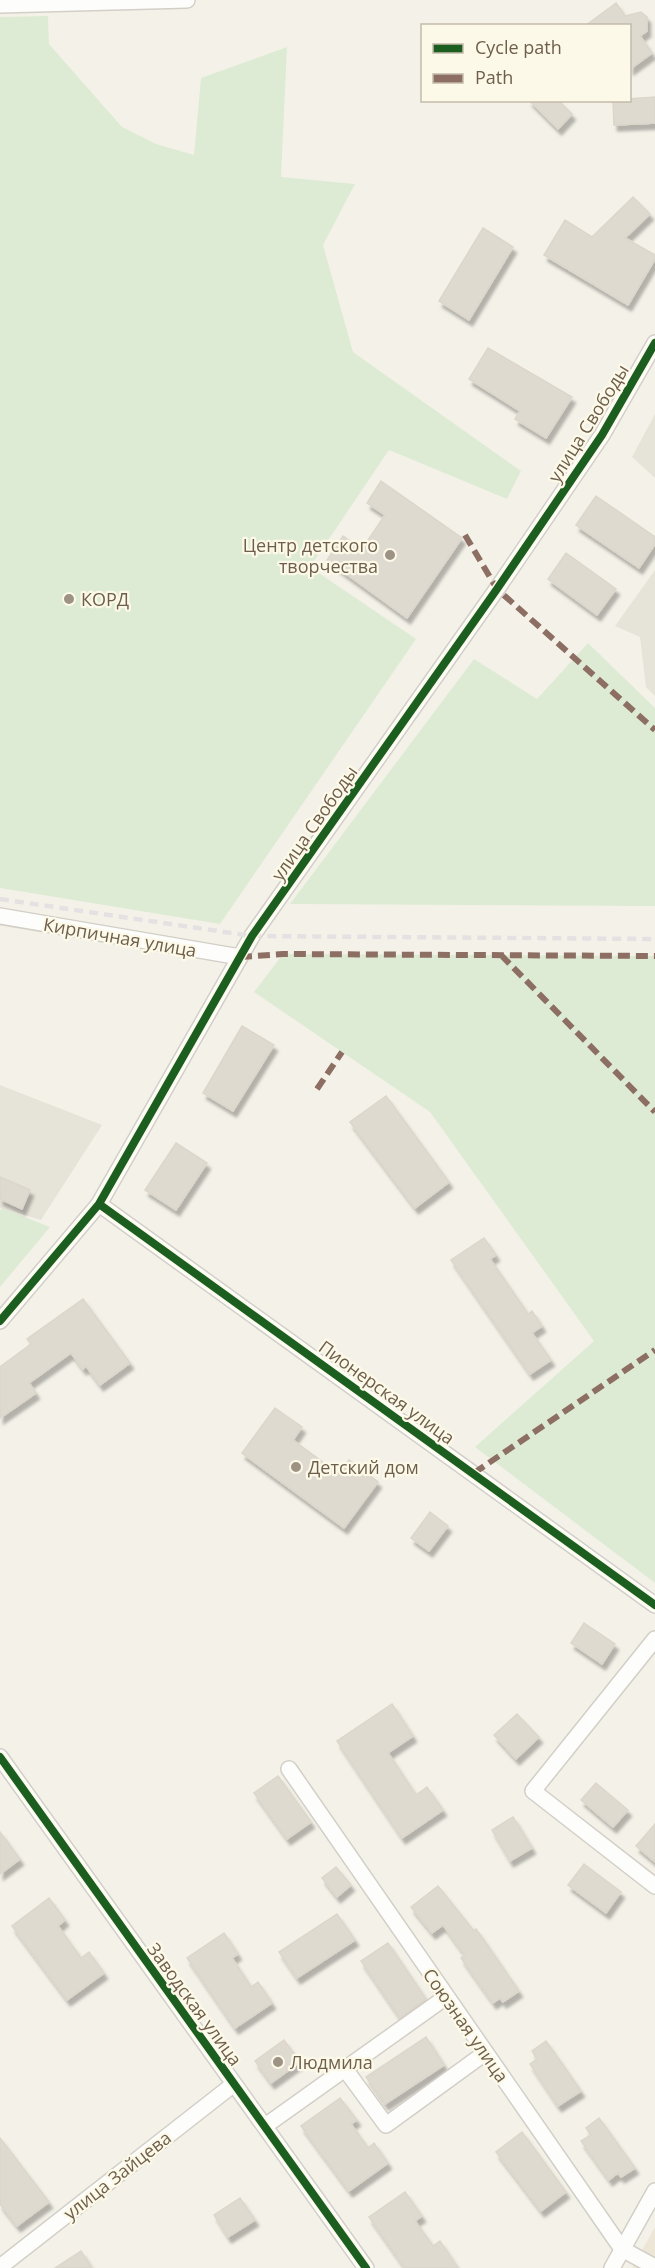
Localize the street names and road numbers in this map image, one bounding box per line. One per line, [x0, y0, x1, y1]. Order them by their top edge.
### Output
street label: улица Свободы [542, 359, 634, 487]
street label: улица Свободы [265, 761, 363, 885]
street label: Кирпичная улица [42, 912, 198, 962]
street label: Пионерская улица [314, 1335, 460, 1449]
street label: Заводская улица [142, 1938, 248, 2070]
street label: Союзная улица [418, 1963, 514, 2087]
street label: улица Зайцева [58, 2125, 176, 2225]

